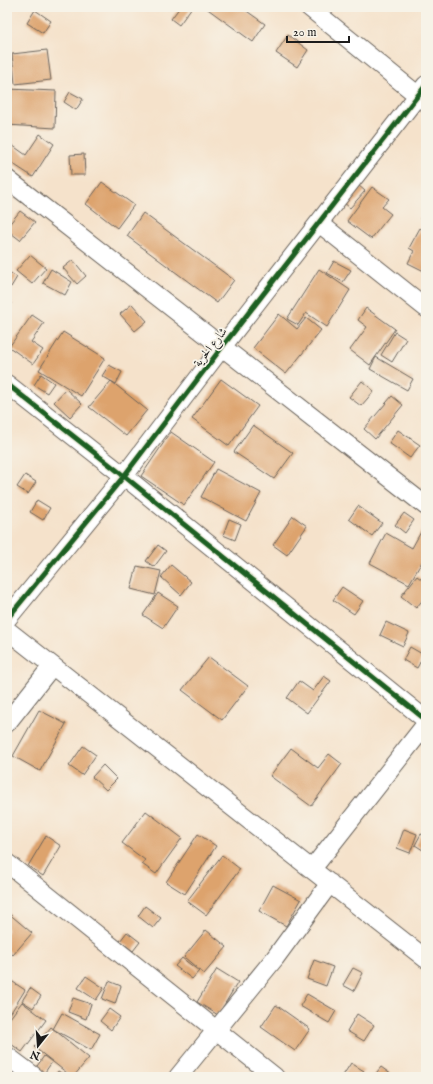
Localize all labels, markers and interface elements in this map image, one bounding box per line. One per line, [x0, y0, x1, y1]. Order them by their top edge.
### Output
scale bar [287, 18, 349, 44]
text: 20 m [293, 25, 316, 40]
street label: شارع الحرية [190, 324, 233, 372]
north arrow [18, 1026, 58, 1066]
text: N [28, 1046, 43, 1063]

